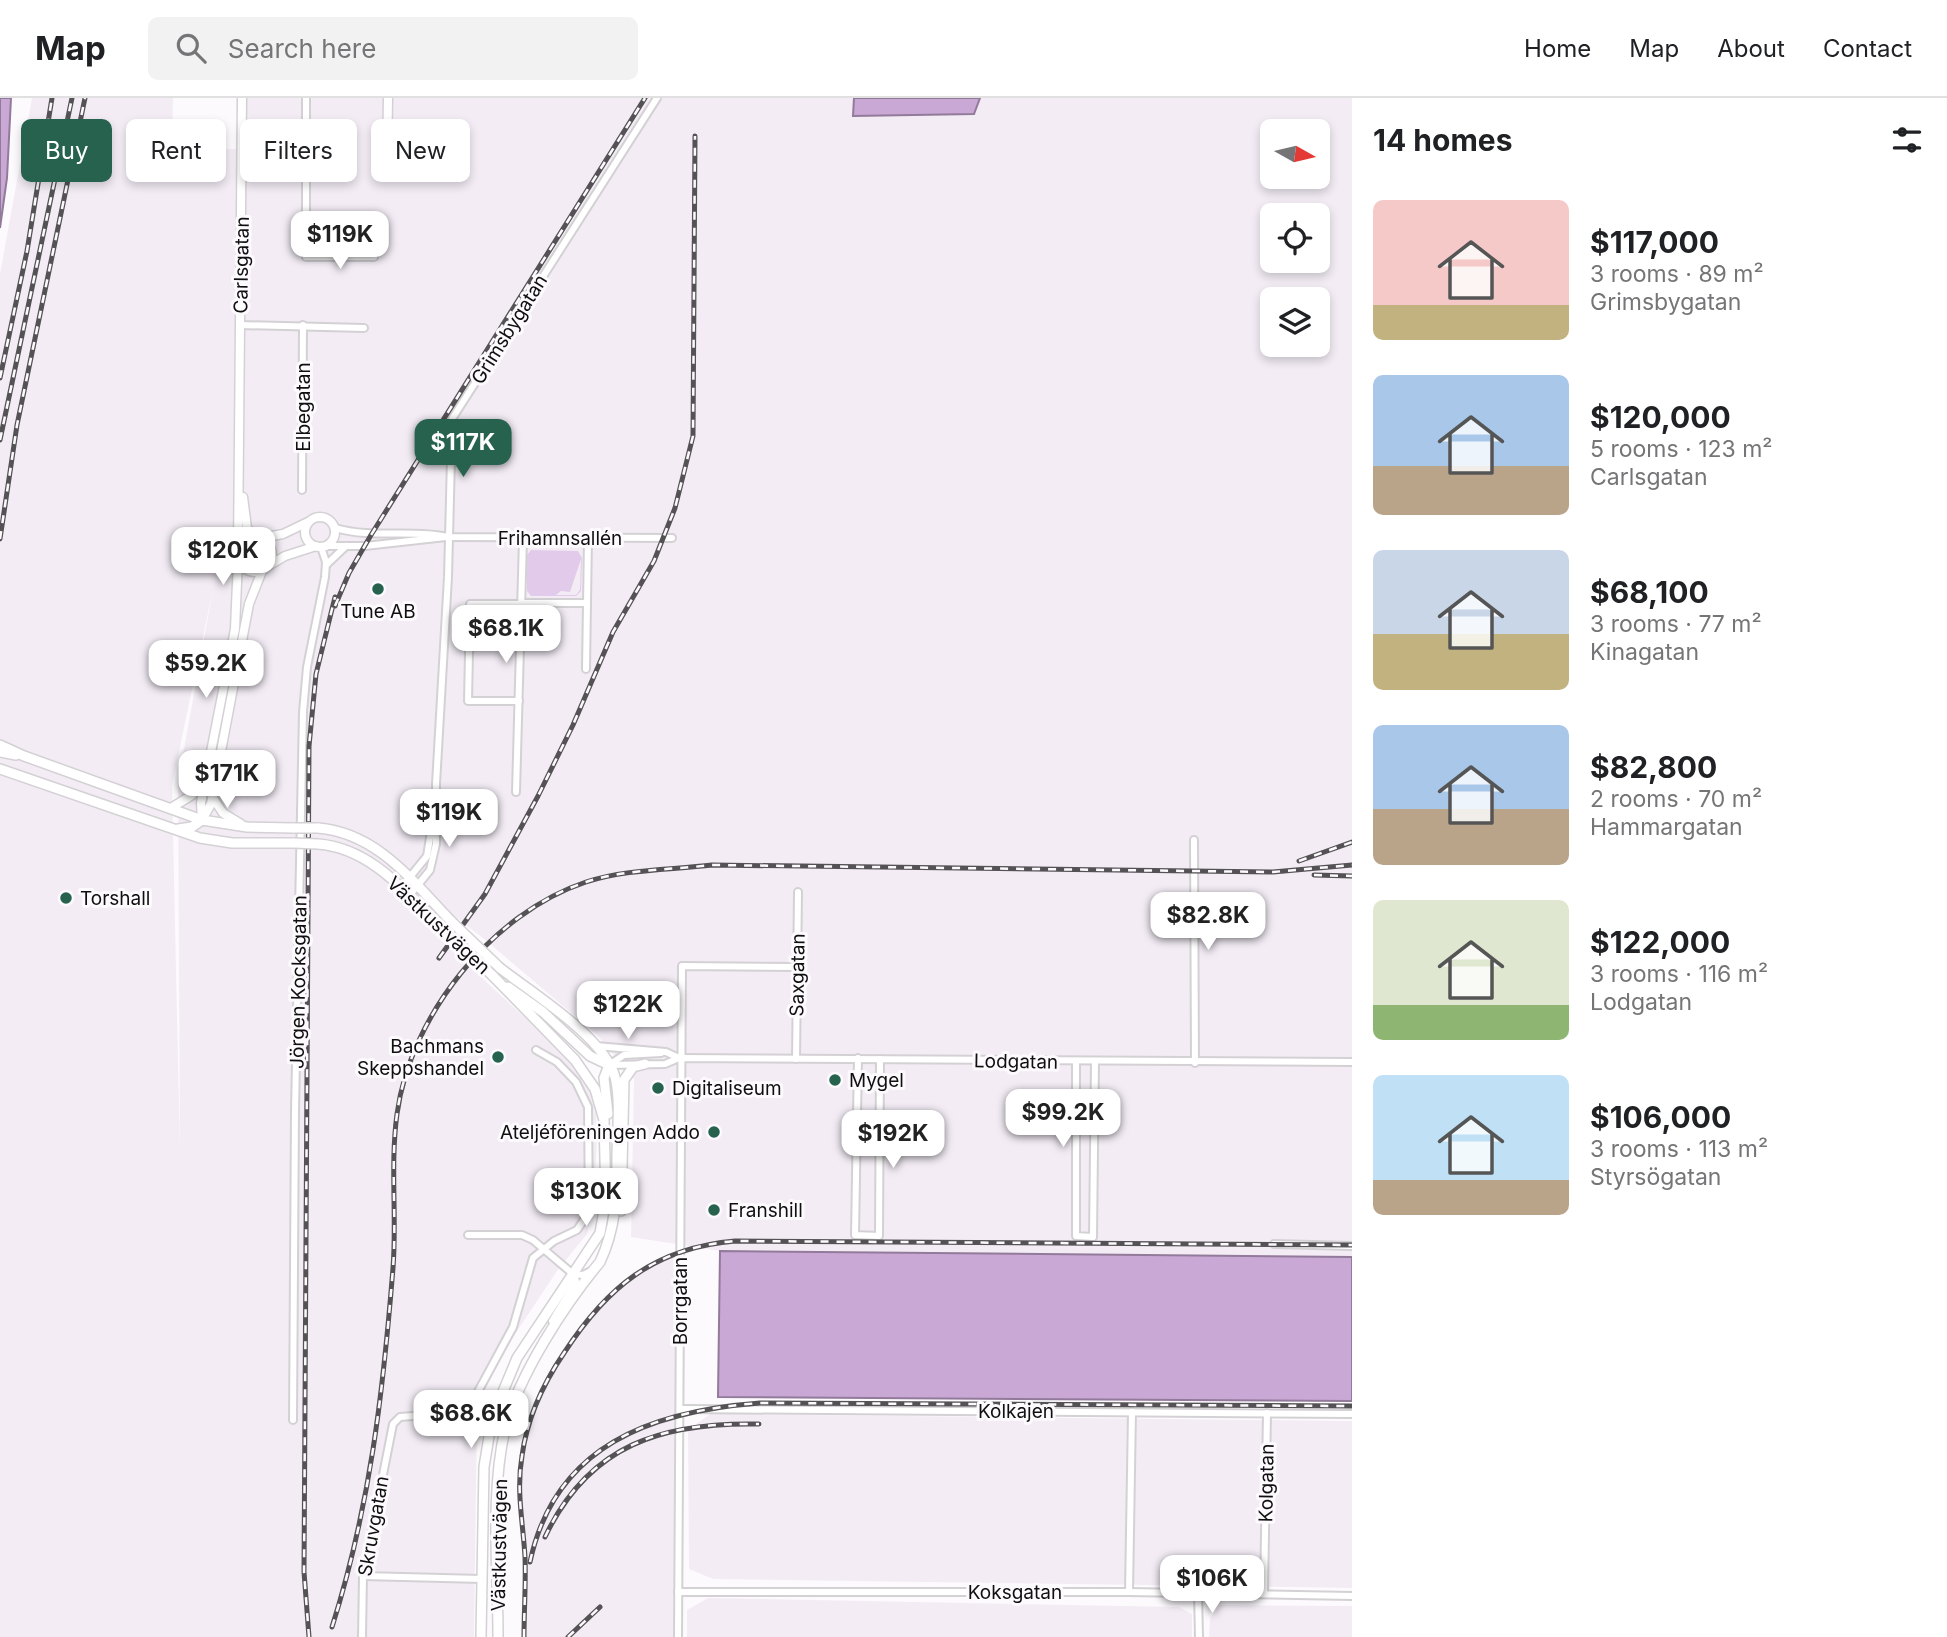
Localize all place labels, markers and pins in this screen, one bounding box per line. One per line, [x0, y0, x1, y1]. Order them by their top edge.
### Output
pin: $119K [291, 212, 389, 271]
pin: $117K [414, 420, 512, 479]
pin: $120K [174, 528, 272, 587]
marker: Tune AB [370, 581, 386, 597]
place label: Tune AB [340, 600, 416, 623]
pin: $68.1K [449, 606, 563, 665]
pin: $59.2K [149, 640, 263, 700]
pin: $171K [178, 750, 276, 810]
pin: $119K [400, 790, 498, 849]
place label: Torshall [80, 887, 150, 910]
marker: Torshall [58, 890, 74, 906]
pin: $82.8K [1151, 892, 1265, 952]
pin: $122K [579, 982, 677, 1041]
place label: Bachmans Skeppshandel [357, 1035, 484, 1080]
marker: Bachmans Skeppshandel [490, 1049, 506, 1065]
place label: Mygel [849, 1069, 904, 1092]
marker: Mygel [827, 1072, 843, 1088]
place label: Digitaliseum [672, 1077, 782, 1100]
marker: Digitaliseum [650, 1080, 666, 1096]
pin: $99.2K [1006, 1090, 1120, 1149]
pin: $192K [844, 1110, 942, 1170]
place label: Ateljéföreningen Addo [500, 1121, 700, 1144]
marker: Ateljéföreningen Addo [706, 1124, 722, 1140]
pin: $130K [537, 1168, 635, 1228]
place label: Franshill [728, 1199, 803, 1222]
marker: Franshill [706, 1202, 722, 1218]
pin: $68.6K [414, 1390, 528, 1450]
pin: $106K [1163, 1556, 1261, 1615]

